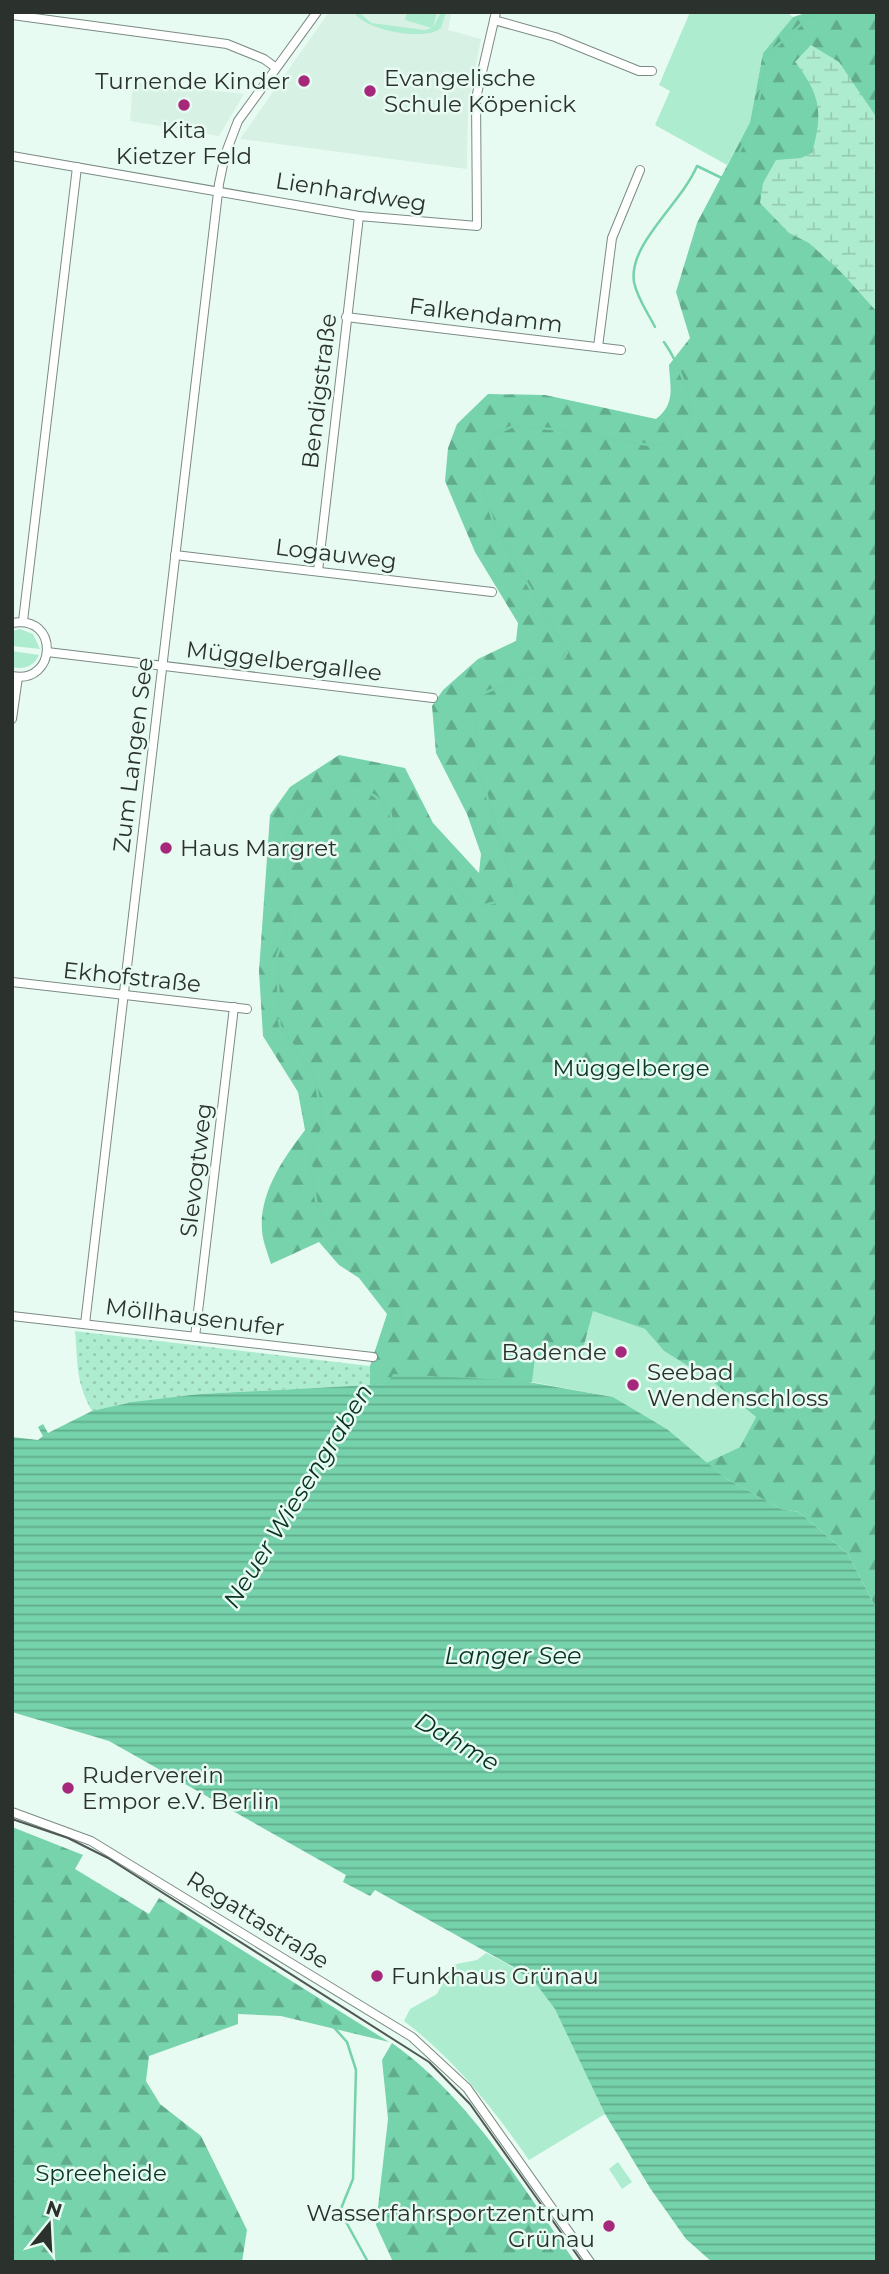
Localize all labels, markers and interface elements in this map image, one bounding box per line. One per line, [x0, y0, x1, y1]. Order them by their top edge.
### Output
place label: Evangelische Schule Köpenick [384, 64, 576, 118]
place label: Turnende Kinder [95, 67, 290, 95]
marker: Turnende Kinder [296, 73, 312, 89]
marker: Evangelische Schule Köpenick [362, 83, 378, 99]
marker: Kita Kietzer Feld [176, 97, 192, 113]
place label: Kita Kietzer Feld [116, 116, 252, 170]
street label: Lienhardweg [274, 166, 428, 218]
street label: Falkendamm [408, 292, 564, 338]
street label: Bendigstraße [296, 312, 342, 470]
street label: Logauweg [274, 533, 398, 575]
street label: Müggelbergallee [185, 635, 383, 687]
street label: Zum Langen See [107, 656, 159, 854]
place label: Haus Margret [180, 834, 337, 862]
marker: Haus Margret [158, 840, 174, 856]
street label: Ekhofstraße [62, 956, 202, 998]
park label: Müggelberge [552, 1054, 710, 1082]
street label: Slevogtweg [174, 1101, 218, 1239]
street label: Möllhausenufer [104, 1292, 286, 1342]
place label: Badende [502, 1338, 607, 1366]
marker: Badende [613, 1344, 629, 1360]
place label: Seebad Wendenschloss [647, 1358, 828, 1412]
marker: Seebad Wendenschloss [625, 1377, 641, 1393]
water label: Neuer Wiesengraben [217, 1378, 378, 1613]
water label: Langer See [444, 1641, 582, 1670]
water label: Dahme [410, 1706, 504, 1777]
place label: Ruderverein Empor e.V. Berlin [82, 1761, 279, 1815]
marker: Ruderverein Empor e.V. Berlin [60, 1780, 76, 1796]
street label: Regattastraße [181, 1865, 335, 1975]
place label: Funkhaus Grünau [391, 1962, 599, 1990]
marker: Funkhaus Grünau [369, 1968, 385, 1984]
park label: Spreeheide [35, 2159, 167, 2187]
north arrow [14, 2190, 84, 2260]
text: N [43, 2196, 65, 2223]
place label: Wasserfahrsportzentrum Grünau [306, 2199, 595, 2253]
marker: Wasserfahrsportzentrum Grünau [601, 2218, 617, 2234]

